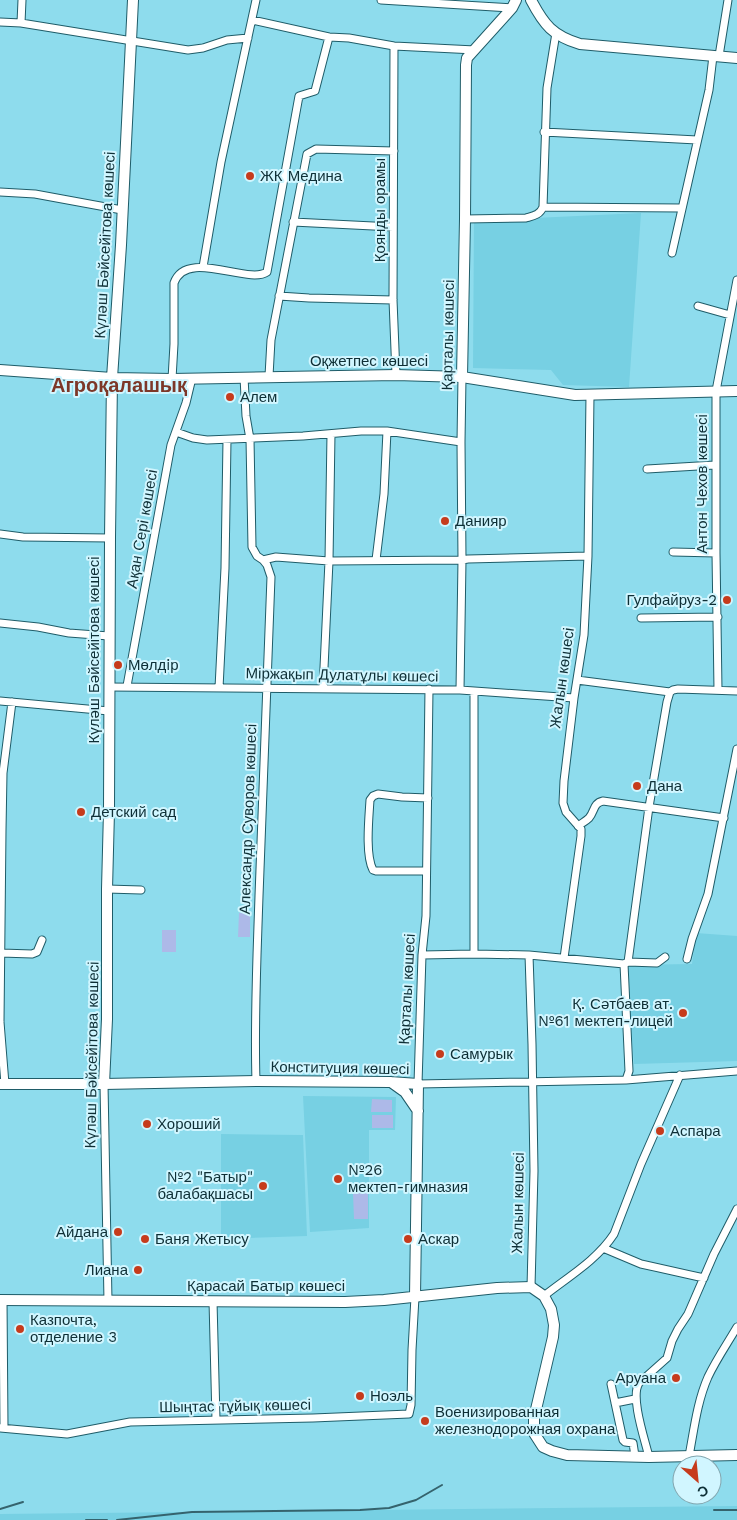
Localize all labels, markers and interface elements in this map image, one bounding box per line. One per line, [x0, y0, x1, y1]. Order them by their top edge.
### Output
street label: Күләш Бәйсейітова көшесі [91, 151, 119, 339]
street label: Қоянды орамы [371, 158, 389, 262]
place label: ЖК Медина [260, 167, 343, 185]
marker: ЖК Медина [244, 170, 256, 182]
street label: Қарталы көшесі [438, 279, 458, 391]
street label: Оқжетпес көшесі [310, 352, 428, 370]
district label: Агроқалашық [51, 373, 188, 397]
place label: Алем [240, 388, 277, 406]
marker: Алем [224, 391, 236, 403]
street label: Антон Чехов көшесі [693, 414, 711, 554]
street label: Ақан Сері көшесі [123, 468, 161, 590]
place label: Данияр [455, 512, 507, 530]
marker: Данияр [439, 515, 451, 527]
street label: Күләш Бәйсейітова көшесі [85, 556, 103, 744]
place label: Гулфайруз-2 [627, 591, 717, 609]
marker: Гулфайруз-2 [721, 594, 733, 606]
street label: Жалын көшесі [546, 627, 578, 729]
place label: Мөлдiр [128, 656, 179, 674]
marker: Мөлдiр [112, 659, 124, 671]
street label: Міржақып Дулатұлы көшесі [246, 664, 438, 686]
street label: Александр Суворов көшесі [236, 723, 260, 915]
place label: Дана [647, 777, 683, 795]
marker: Дана [631, 780, 643, 792]
place label: Детский сад [91, 803, 176, 821]
marker: Детский сад [75, 806, 87, 818]
street label: Қарталы көшесі [395, 933, 419, 1045]
street label: Күләш Бәйсейітова көшесі [81, 961, 103, 1149]
place label: Қ. Сәтбаев ат. №61 мектеп-лицей [538, 995, 673, 1030]
marker: Қ. Сәтбаев ат. №61 мектеп-лицей [677, 1007, 689, 1019]
place label: Самурык [450, 1045, 513, 1063]
marker: Самурык [434, 1048, 446, 1060]
street label: Конституция көшесі [270, 1058, 410, 1078]
place label: Хороший [157, 1115, 221, 1133]
marker: Хороший [141, 1118, 153, 1130]
place label: Аспара [670, 1122, 721, 1140]
marker: Аспара [654, 1125, 666, 1137]
street label: Жалын көшесі [508, 1152, 528, 1254]
place label: №26 мектеп-гимназия [348, 1161, 468, 1196]
place label: №2 "Батыр" балабақшасы [158, 1168, 253, 1203]
marker: №26 мектеп-гимназия [332, 1173, 344, 1185]
marker: №2 "Батыр" балабақшасы [257, 1180, 269, 1192]
place label: Айдана [56, 1223, 109, 1241]
marker: Айдана [112, 1226, 124, 1238]
place label: Баня Жетысу [155, 1230, 249, 1248]
place label: Аскар [418, 1230, 459, 1248]
marker: Баня Жетысу [139, 1233, 151, 1245]
marker: Аскар [402, 1233, 414, 1245]
place label: Лиана [85, 1261, 129, 1279]
marker: Лиана [132, 1264, 144, 1276]
street label: Қарасай Батыр көшесі [187, 1277, 345, 1295]
place label: Казпочта, отделение 3 [30, 1311, 117, 1346]
marker: Казпочта, отделение 3 [14, 1323, 26, 1335]
place label: Аруана [616, 1369, 667, 1387]
marker: Аруана [670, 1372, 682, 1384]
place label: Ноэль [370, 1387, 413, 1405]
marker: Ноэль [354, 1390, 366, 1402]
street label: Шыңтас тұйық көшесі [159, 1396, 311, 1416]
place label: Военизированная железнодорожная охрана [435, 1403, 616, 1438]
marker: Военизированная железнодорожная охрана [419, 1415, 431, 1427]
north arrow [672, 1455, 722, 1505]
text: С [695, 1482, 711, 1501]

